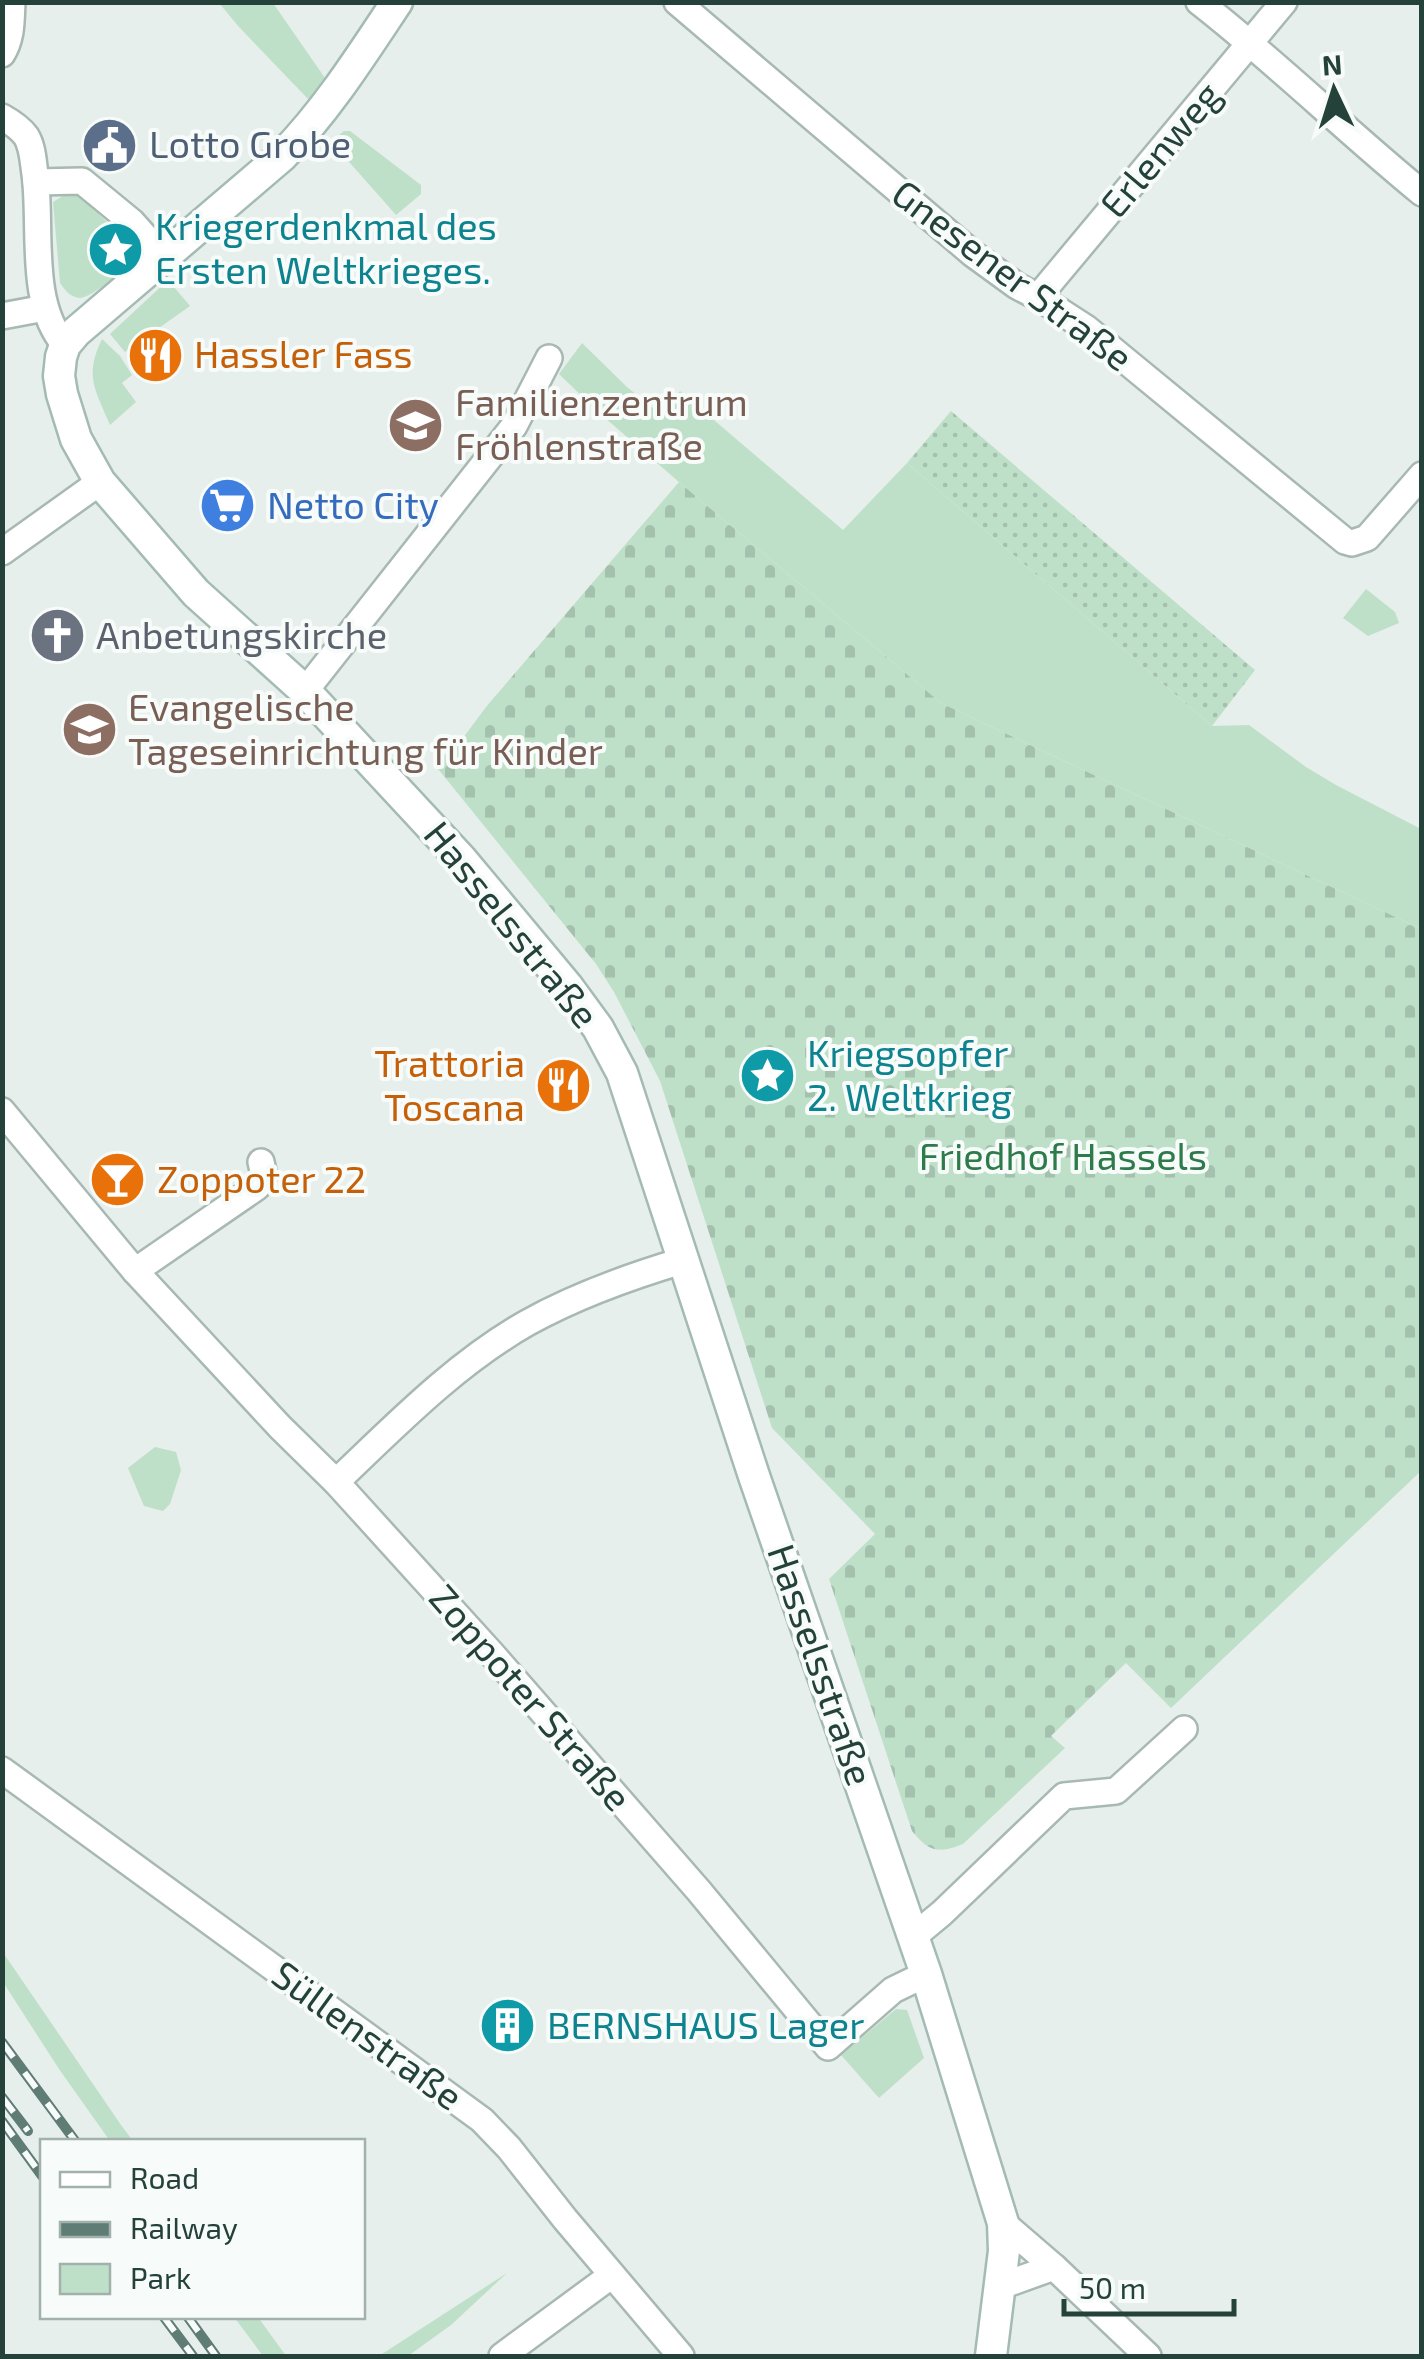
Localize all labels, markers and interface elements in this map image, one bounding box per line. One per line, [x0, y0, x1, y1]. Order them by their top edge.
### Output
north arrow [1284, 40, 1384, 140]
text: N [1321, 46, 1343, 82]
street label: Erlenweg [1089, 71, 1230, 226]
public building icon: Lotto Grobe [80, 115, 140, 175]
place label: Lotto Grobe [149, 120, 351, 166]
street label: Gnesener Straße [884, 169, 1143, 380]
place label: Kriegerdenkmal des Ersten Weltkrieges. [155, 202, 497, 292]
place icon: Kriegerdenkmal des Ersten Weltkrieges. [86, 219, 146, 279]
restaurant icon: Hassler Fass [125, 325, 185, 385]
place label: Hassler Fass [194, 330, 413, 376]
place label: Familienzentrum Fröhlenstraße [455, 378, 748, 468]
school or university icon: Familienzentrum Fröhlenstraße [386, 395, 446, 455]
supermarket icon: Netto City [198, 476, 258, 536]
place label: Netto City [267, 481, 439, 527]
church icon: Anbetungskirche [27, 606, 87, 666]
place label: Anbetungskirche [96, 611, 387, 657]
place label: Evangelische Tageseinrichtung für Kinder [128, 683, 603, 773]
school or university icon: Evangelische Tageseinrichtung für Kinder [59, 700, 119, 760]
street label: Hasselsstraße [415, 811, 610, 1036]
place label: Kriegsopfer 2. Weltkrieg [807, 1029, 1012, 1119]
place label: Trattoria Toscana [374, 1039, 525, 1129]
place icon: Kriegsopfer 2. Weltkrieg [738, 1046, 798, 1106]
restaurant icon: Trattoria Toscana [534, 1056, 594, 1116]
park label: Friedhof Hassels [919, 1132, 1207, 1178]
bar icon: Zoppoter 22 [88, 1150, 148, 1210]
place label: Zoppoter 22 [157, 1155, 366, 1201]
street label: Hasselsstraße [759, 1538, 885, 1791]
street label: Zoppoter Straße [421, 1574, 642, 1819]
street label: Süllenstraße [264, 1950, 472, 2119]
building icon: BERNSHAUS Lager [478, 1996, 538, 2056]
place label: BERNSHAUS Lager [547, 2001, 865, 2047]
legend [40, 2139, 365, 2319]
text: Road [130, 2159, 199, 2195]
text: Railway [130, 2209, 238, 2245]
scale bar [1064, 2254, 1234, 2316]
text: Park [130, 2259, 191, 2295]
text: 50 m [1079, 2269, 1146, 2305]

